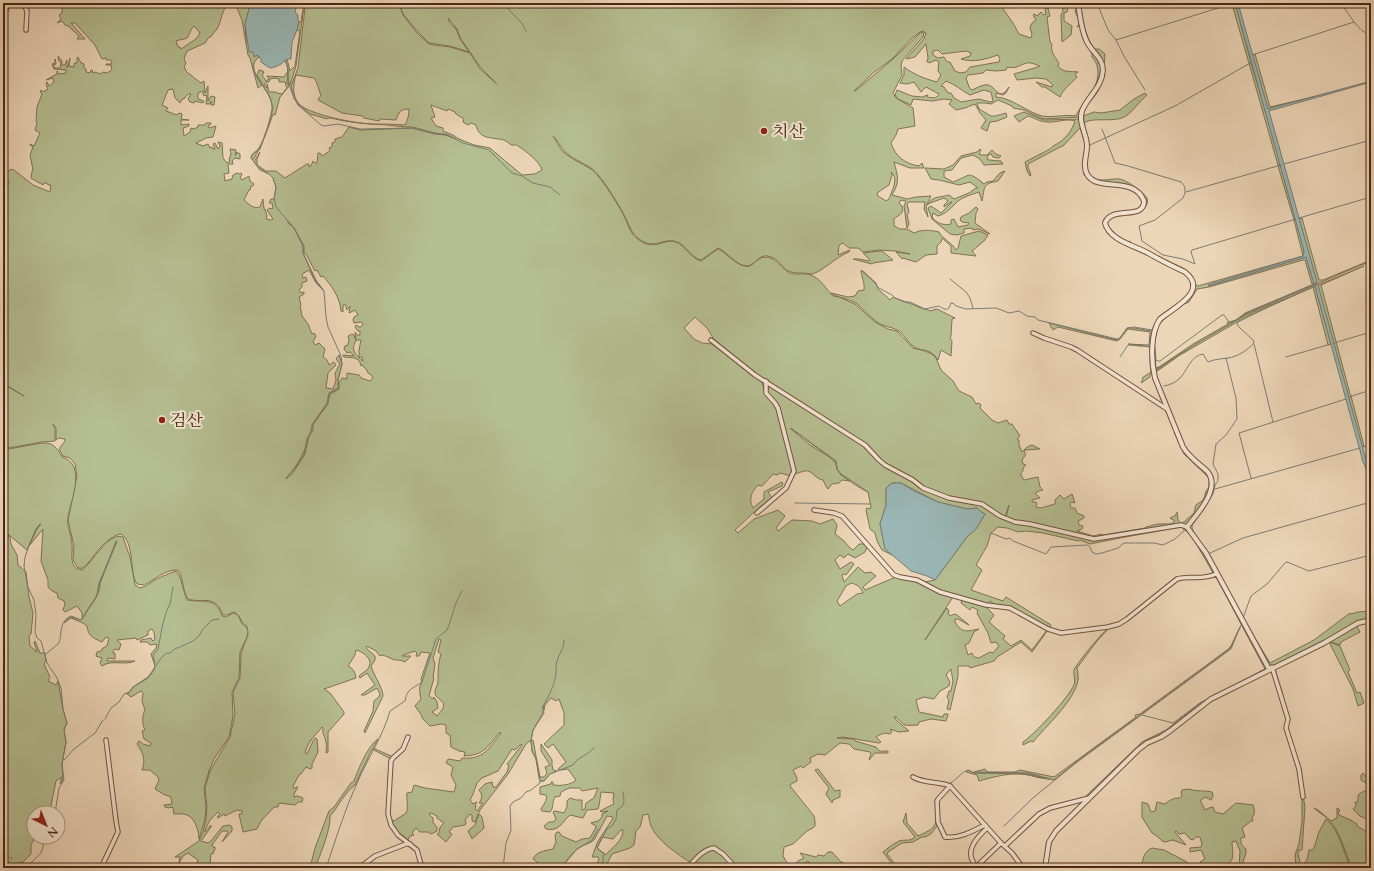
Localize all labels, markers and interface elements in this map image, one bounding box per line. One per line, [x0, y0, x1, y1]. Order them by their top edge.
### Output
place label: 치산 [772, 120, 805, 143]
marker: 치산 [759, 126, 769, 136]
place label: 검산 [170, 409, 203, 432]
marker: 검산 [157, 415, 167, 425]
north arrow [26, 805, 66, 845]
text: N [44, 823, 61, 841]

